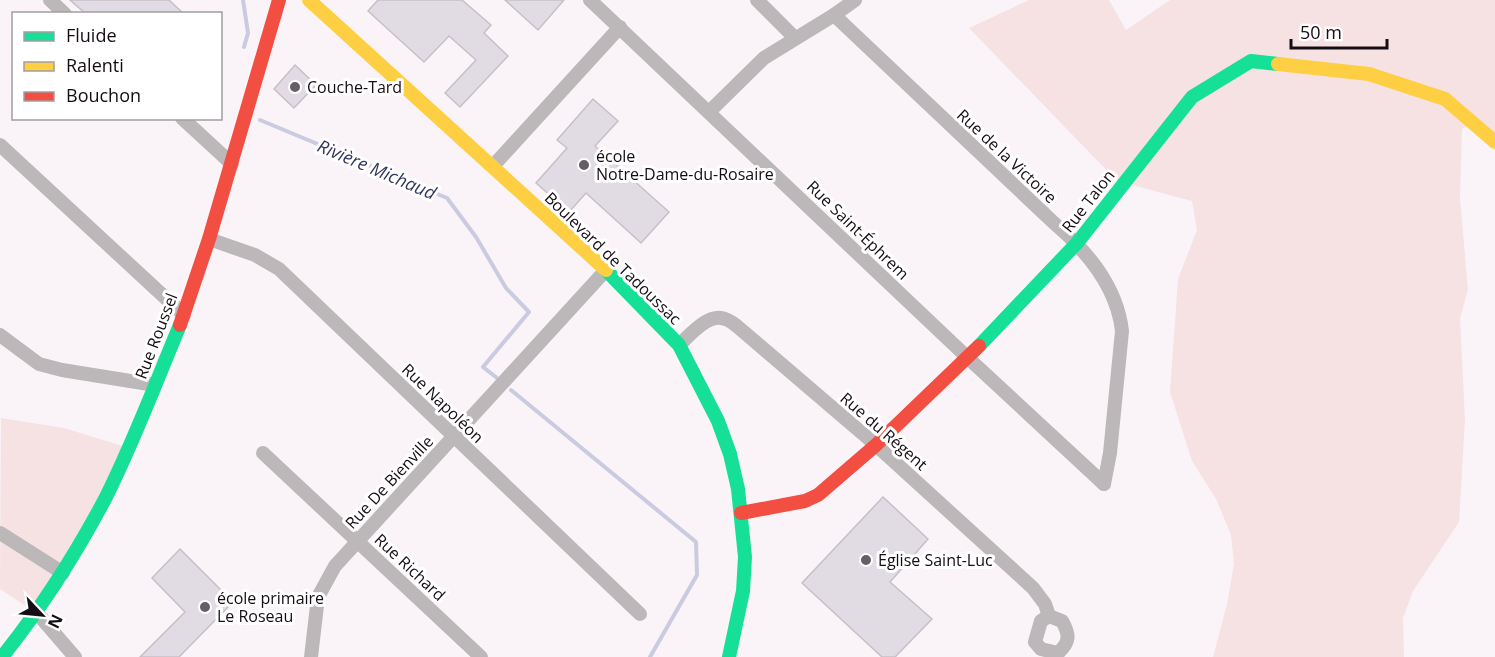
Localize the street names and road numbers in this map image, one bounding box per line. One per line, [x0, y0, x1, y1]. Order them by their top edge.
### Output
street label: Rue de la Victoire [952, 104, 1062, 208]
street label: Rue Talon [1057, 165, 1119, 237]
street label: Rue Saint-Éphrem [802, 176, 914, 284]
street label: Boulevard de Tadoussac [540, 187, 686, 329]
street label: Rue Roussel [130, 290, 182, 382]
street label: Rue Napoléon [397, 358, 489, 448]
street label: Rue du Régent [836, 387, 932, 475]
street label: Rue De Bienville [340, 431, 438, 533]
street label: Rue Richard [370, 528, 450, 606]

